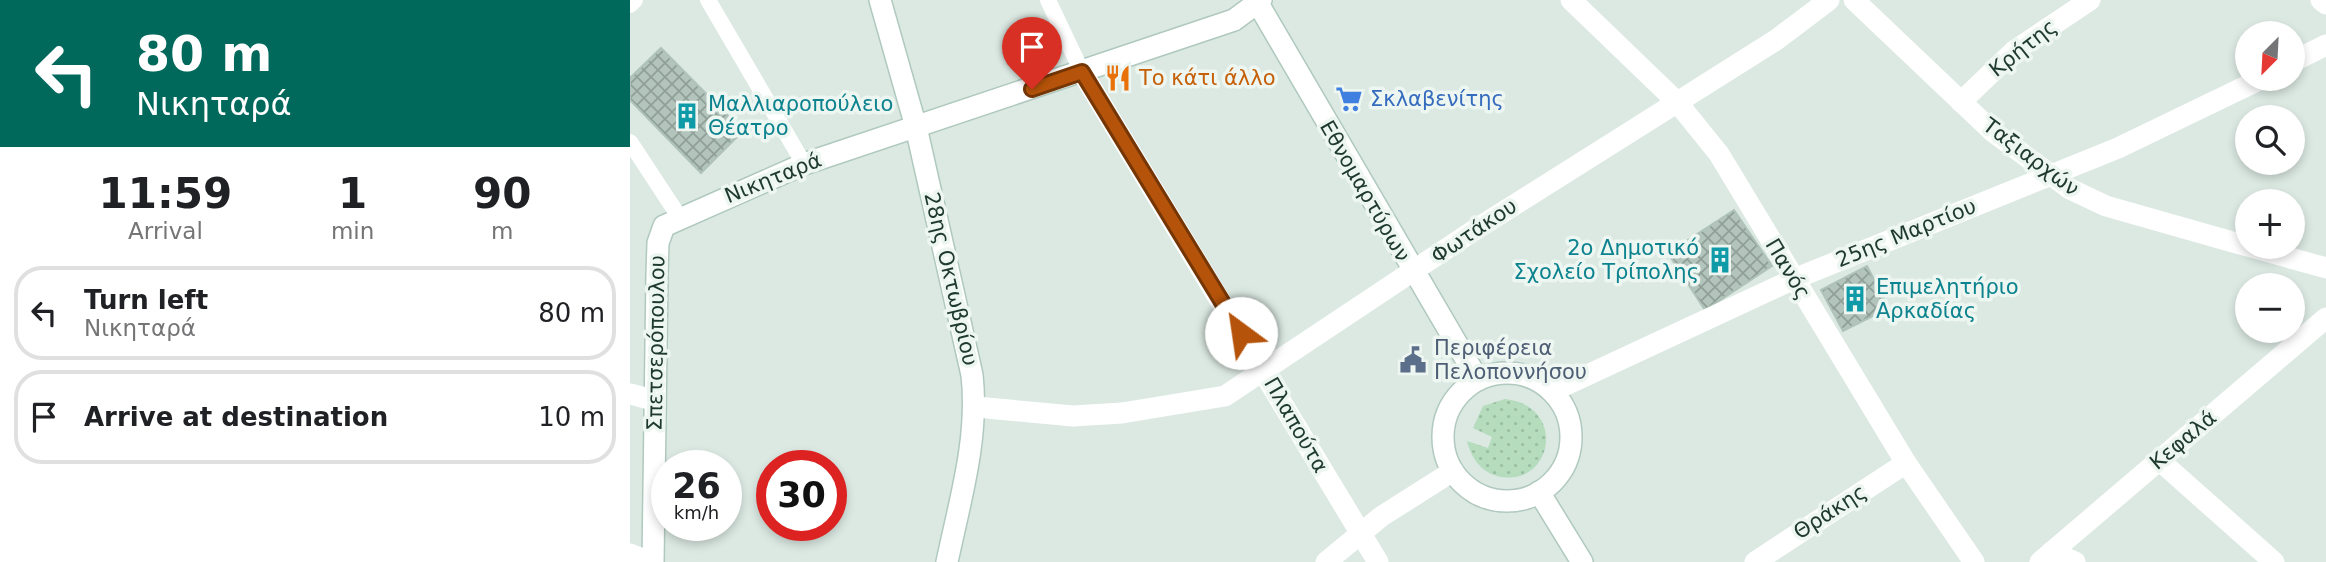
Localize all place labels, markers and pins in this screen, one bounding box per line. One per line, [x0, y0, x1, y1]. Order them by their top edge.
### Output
pin [1002, 17, 1062, 89]
restaurant icon: Το κάτι άλλο [1103, 63, 1133, 93]
place label: Το κάτι άλλο [1138, 66, 1276, 90]
supermarket icon: Σκλαβενίτης [1334, 84, 1364, 114]
place label: Σκλαβενίτης [1370, 87, 1504, 111]
place label: Μαλλιαροπούλειο Θέατρο [708, 92, 893, 140]
building icon: Μαλλιαροπούλειο Θέατρο [672, 101, 702, 131]
place label: 2ο Δημοτικό Σχολείο Τρίπολης [1514, 236, 1699, 284]
building icon: 2ο Δημοτικό Σχολείο Τρίπολης [1705, 245, 1735, 275]
place label: Επιμελητήριο Αρκαδίας [1876, 275, 2019, 323]
building icon: Επιμελητήριο Αρκαδίας [1840, 284, 1870, 314]
place label: Περιφέρεια Πελοποννήσου [1434, 336, 1587, 384]
public building icon: Περιφέρεια Πελοποννήσου [1398, 345, 1428, 375]

